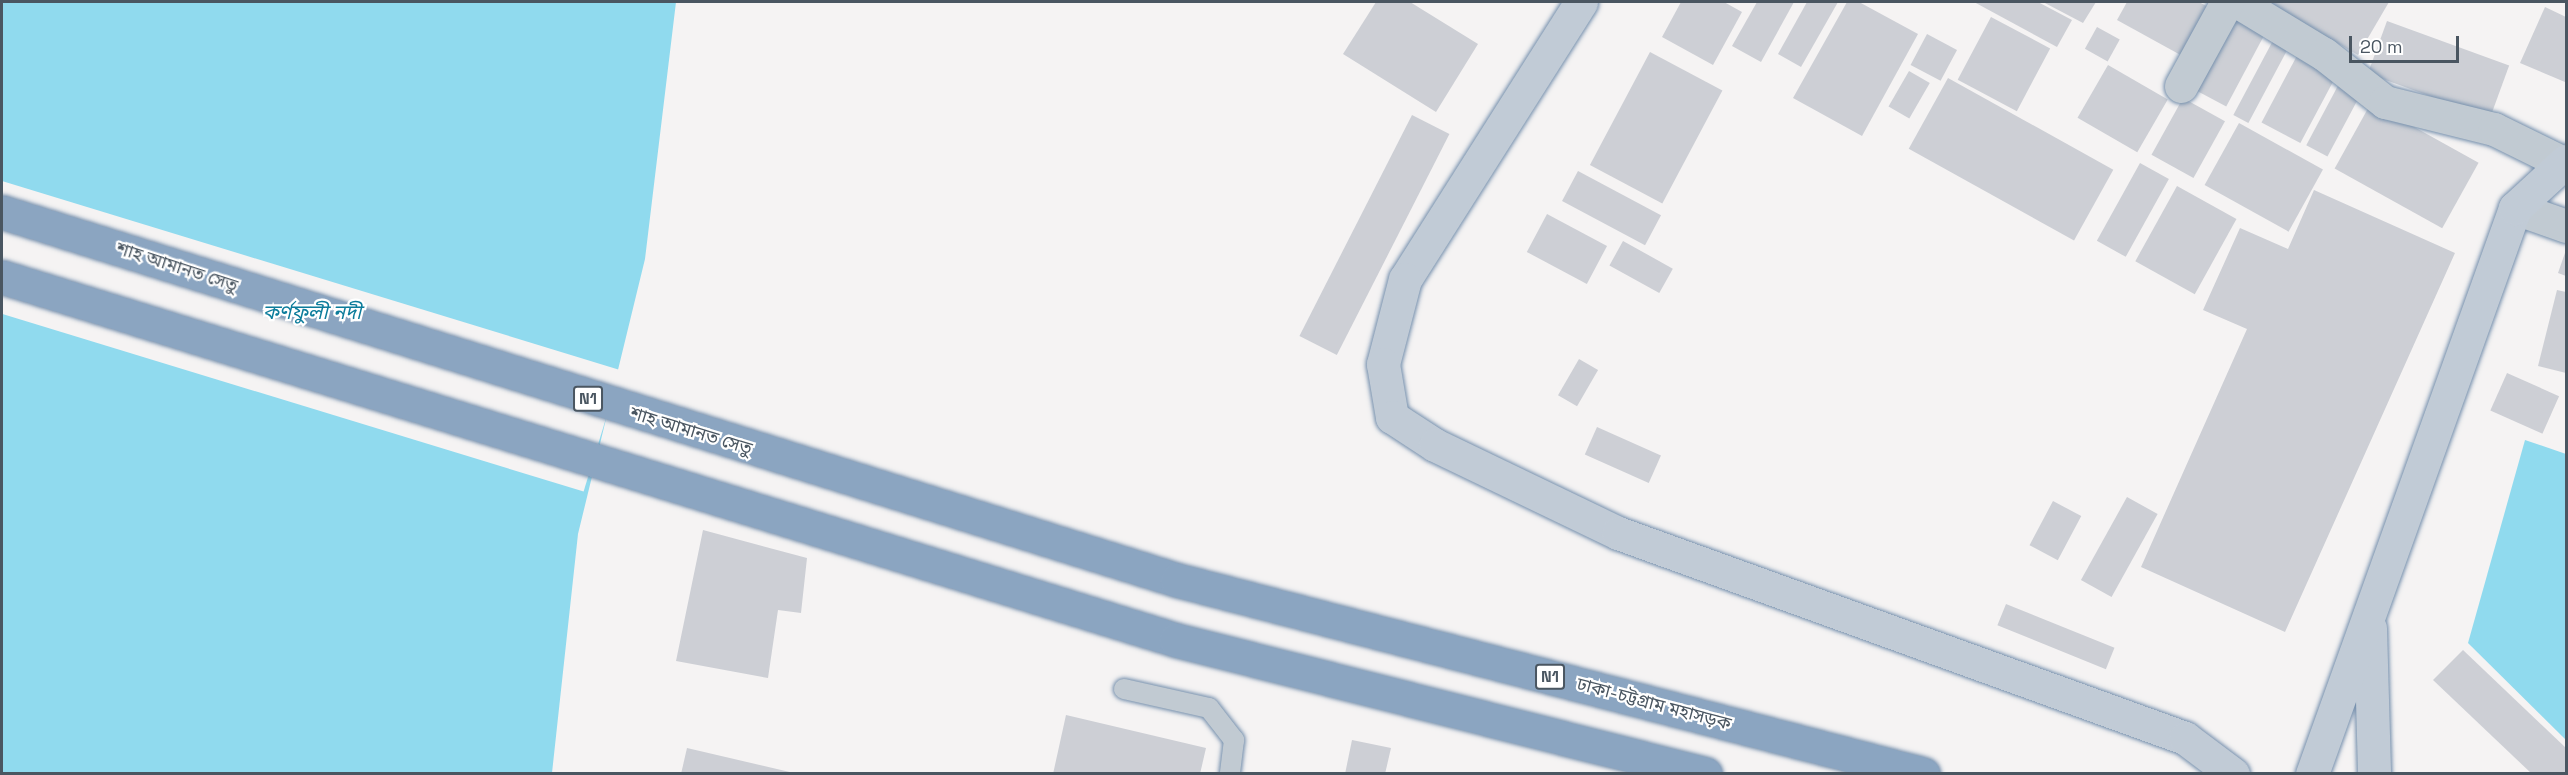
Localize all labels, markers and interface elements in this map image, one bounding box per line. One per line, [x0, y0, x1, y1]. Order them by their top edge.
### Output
scale bar [2352, 24, 2462, 62]
text: 20 m [2360, 35, 2403, 58]
street label: শাহ আমানত সেতু [113, 237, 241, 297]
water label: কর্ণফুলী নদী [263, 300, 361, 324]
road number: N1 [573, 386, 603, 412]
street label: শাহ আমানত সেতু [627, 402, 755, 460]
road number: N1 [1535, 664, 1565, 690]
street label: ঢাকা-চট্টগ্রাম মহাসড়ক [1574, 673, 1734, 735]

